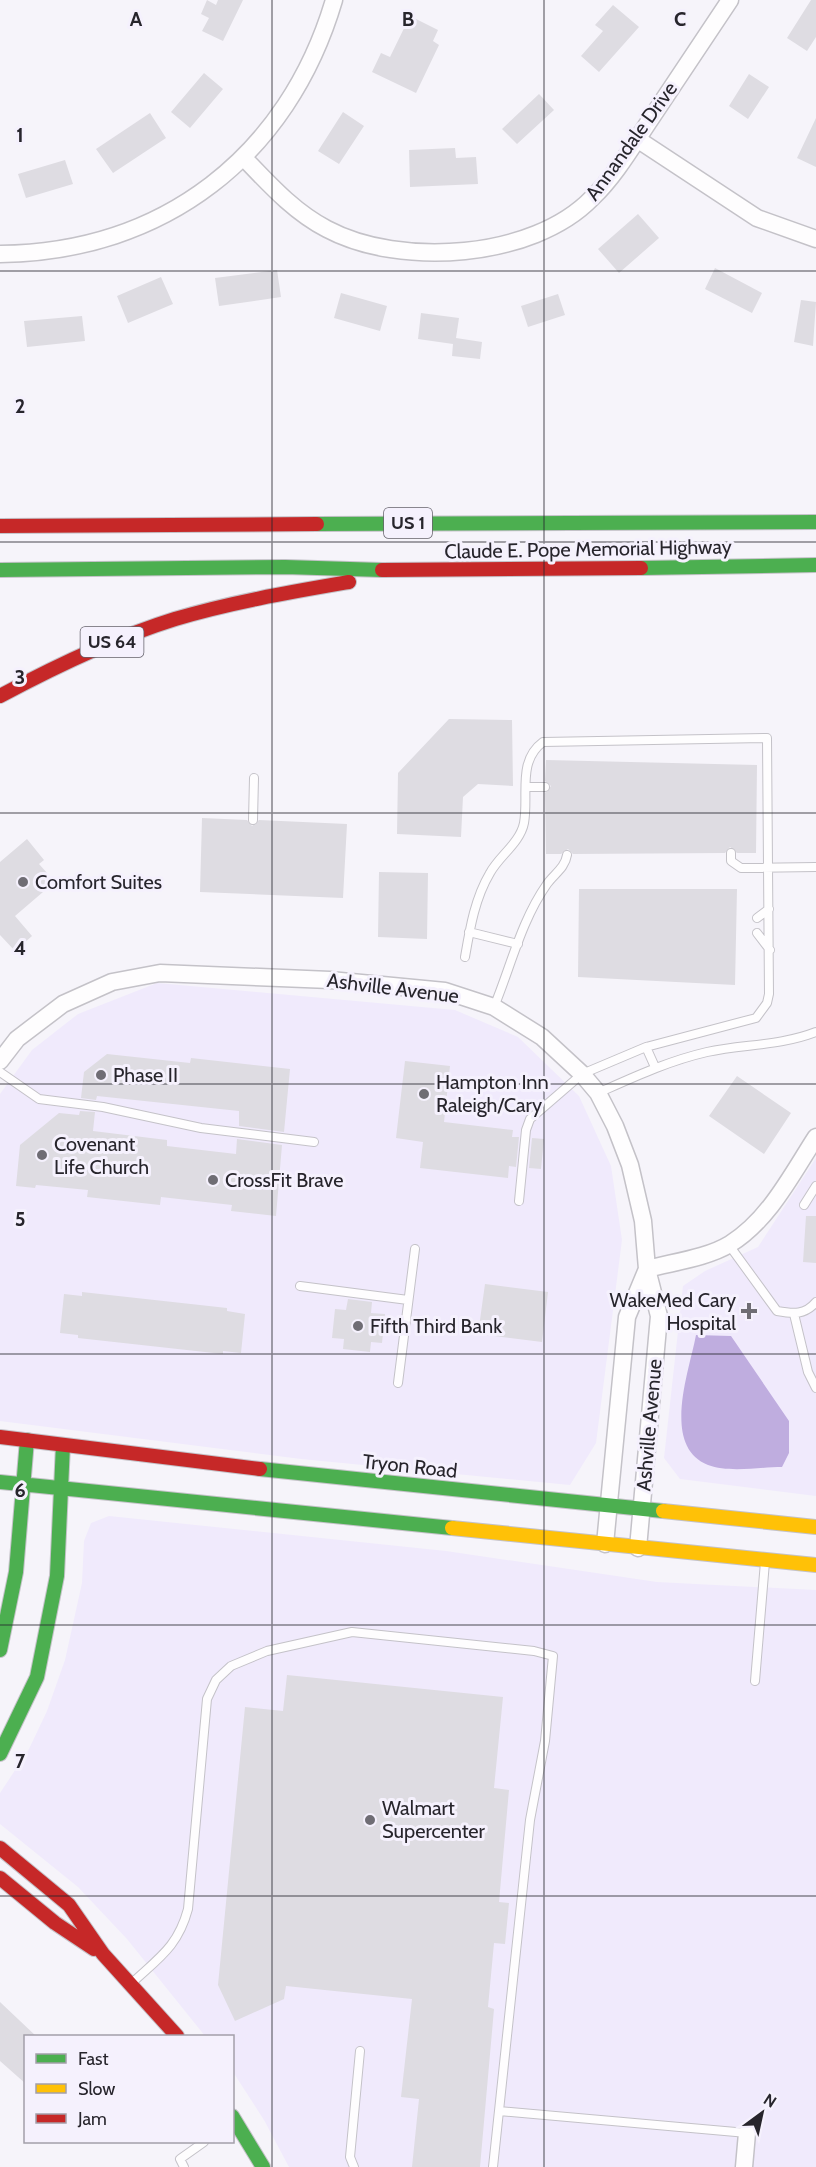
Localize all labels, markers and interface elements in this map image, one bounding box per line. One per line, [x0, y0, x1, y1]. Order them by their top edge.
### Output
text: A [130, 7, 143, 31]
text: B [402, 7, 414, 31]
text: C [674, 7, 686, 31]
street label: Annandale Drive [580, 77, 682, 205]
text: 1 [16, 123, 24, 147]
text: 2 [15, 394, 25, 418]
road number: US 1 [384, 508, 432, 538]
street label: Claude E. Pope Memorial Highway [444, 534, 732, 564]
road number: US 64 [80, 627, 144, 657]
text: 3 [15, 665, 25, 689]
place label: Comfort Suites [35, 870, 162, 894]
marker: Comfort Suites [16, 875, 30, 889]
text: 4 [14, 936, 26, 960]
street label: Ashville Avenue [326, 968, 460, 1008]
place label: Phase II [113, 1063, 178, 1087]
marker: Phase II [94, 1068, 108, 1082]
place label: Hampton Inn Raleigh/Cary [436, 1070, 549, 1117]
marker: Hampton Inn Raleigh/Cary [417, 1087, 431, 1101]
place label: Covenant Life Church [54, 1132, 149, 1179]
marker: Covenant Life Church [35, 1148, 49, 1162]
place label: CrossFit Brave [225, 1168, 343, 1192]
marker: CrossFit Brave [206, 1173, 220, 1187]
text: 5 [15, 1207, 25, 1231]
place label: WakeMed Cary Hospital [610, 1288, 736, 1335]
marker: WakeMed Cary Hospital [740, 1302, 758, 1320]
place label: Fifth Third Bank [370, 1314, 502, 1338]
marker: Fifth Third Bank [351, 1319, 365, 1333]
street label: Ashville Avenue [631, 1358, 667, 1492]
street label: Tryon Road [361, 1449, 459, 1483]
text: 6 [14, 1478, 26, 1502]
text: 7 [15, 1749, 26, 1773]
place label: Walmart Supercenter [382, 1796, 486, 1843]
marker: Walmart Supercenter [363, 1813, 377, 1827]
legend [24, 2035, 234, 2143]
text: Fast [78, 2048, 109, 2070]
text: Slow [78, 2078, 115, 2100]
north arrow [732, 2083, 792, 2143]
text: N [760, 2090, 780, 2112]
text: Jam [77, 2108, 107, 2130]

